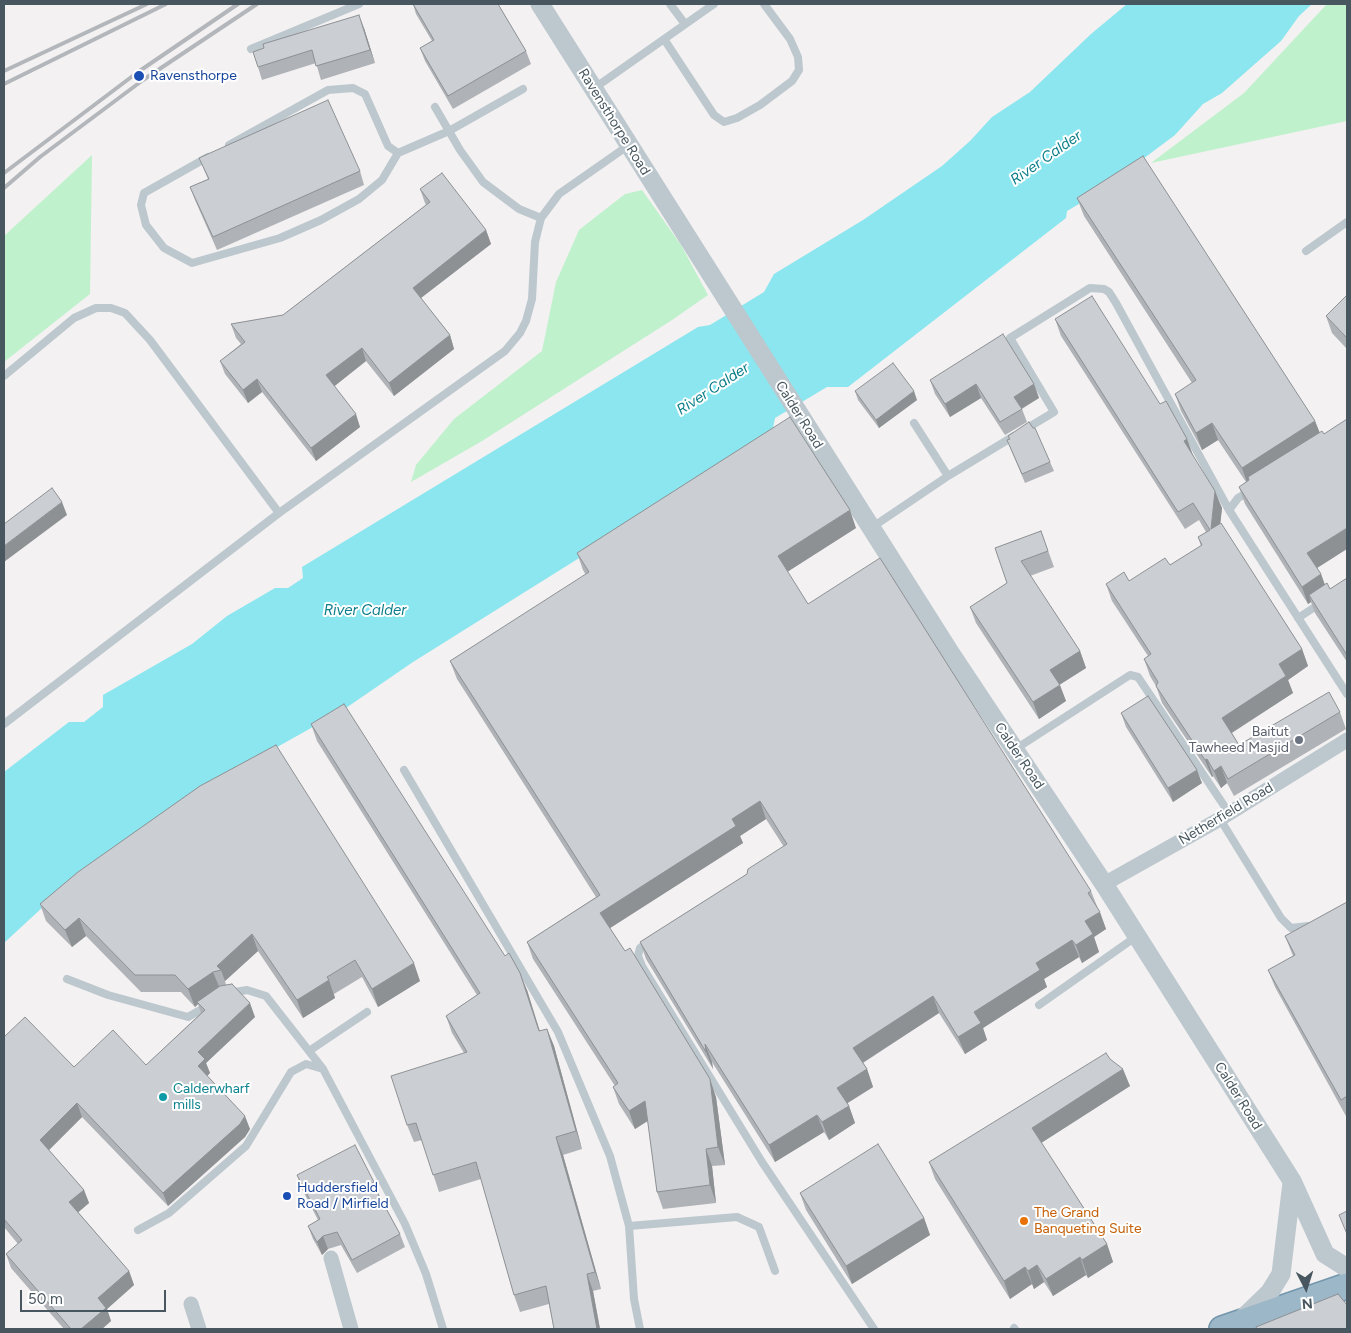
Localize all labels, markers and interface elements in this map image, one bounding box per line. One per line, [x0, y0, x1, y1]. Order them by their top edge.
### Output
street label: Ravensthorpe Road [574, 66, 654, 178]
place label: Ravensthorpe [150, 68, 237, 84]
marker: Ravensthorpe [132, 69, 146, 83]
water label: River Calder [1007, 127, 1085, 189]
water label: River Calder [673, 359, 753, 419]
street label: Calder Road [772, 378, 826, 452]
water label: River Calder [324, 602, 406, 620]
street label: Calder Road [991, 720, 1047, 792]
place label: Baitut Tawheed Masjid [1189, 724, 1289, 756]
marker: Baitut Tawheed Masjid [1293, 734, 1305, 746]
street label: Netherfield Road [1176, 779, 1276, 849]
street label: Calder Road [1211, 1059, 1265, 1133]
place label: Calderwharf mills [173, 1081, 250, 1114]
marker: Calderwharf mills [157, 1091, 169, 1103]
place label: Huddersfield Road / Mirfield [297, 1180, 389, 1212]
marker: Huddersfield Road / Mirfield [281, 1190, 293, 1202]
place label: The Grand Banqueting Suite [1034, 1205, 1142, 1238]
marker: The Grand Banqueting Suite [1018, 1215, 1030, 1227]
north arrow [1281, 1263, 1331, 1313]
scale bar [22, 1280, 169, 1312]
text: 50 m [28, 1290, 63, 1308]
text: N [1301, 1295, 1313, 1312]

